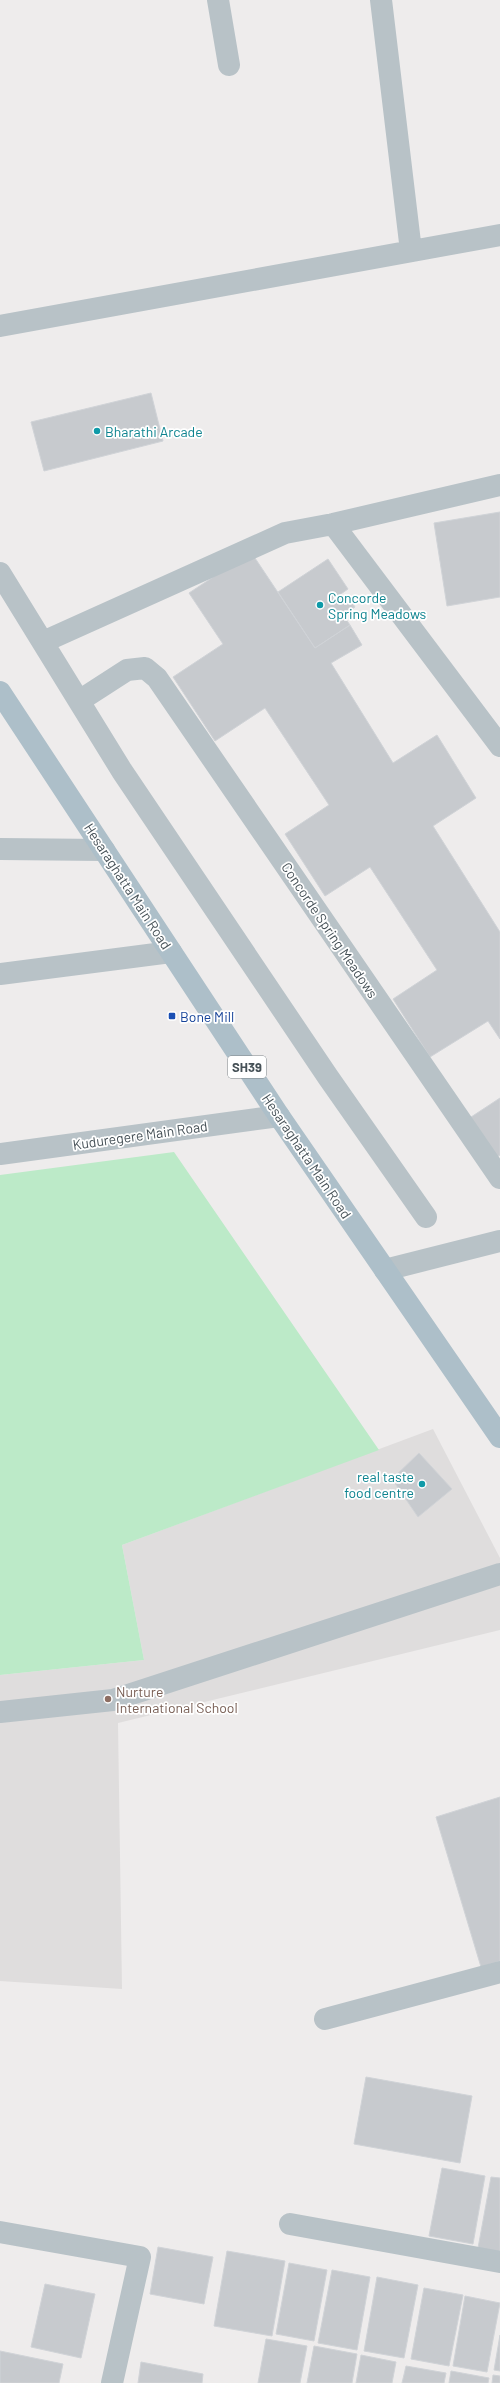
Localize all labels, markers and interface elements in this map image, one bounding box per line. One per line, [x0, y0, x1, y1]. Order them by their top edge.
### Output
place label: Bharathi Arcade [105, 423, 203, 440]
marker: Bharathi Arcade [92, 426, 102, 436]
place label: Concorde Spring Meadows [328, 589, 427, 622]
marker: Concorde Spring Meadows [315, 600, 325, 610]
street label: Hesaraghatta Main Road [81, 820, 175, 952]
street label: Concorde Spring Meadows [278, 859, 382, 1001]
place label: Bone Mill [180, 1008, 234, 1025]
marker: Bone Mill [167, 1011, 177, 1021]
road number: SH39 [228, 1056, 266, 1078]
street label: Hesaraghatta Main Road [259, 1090, 355, 1222]
street label: Kuduregere Main Road [71, 1117, 209, 1153]
place label: real taste food centre [344, 1468, 414, 1501]
marker: real taste food centre [417, 1479, 427, 1489]
place label: Nurture International School [116, 1683, 238, 1716]
marker: Nurture International School [103, 1694, 113, 1704]

